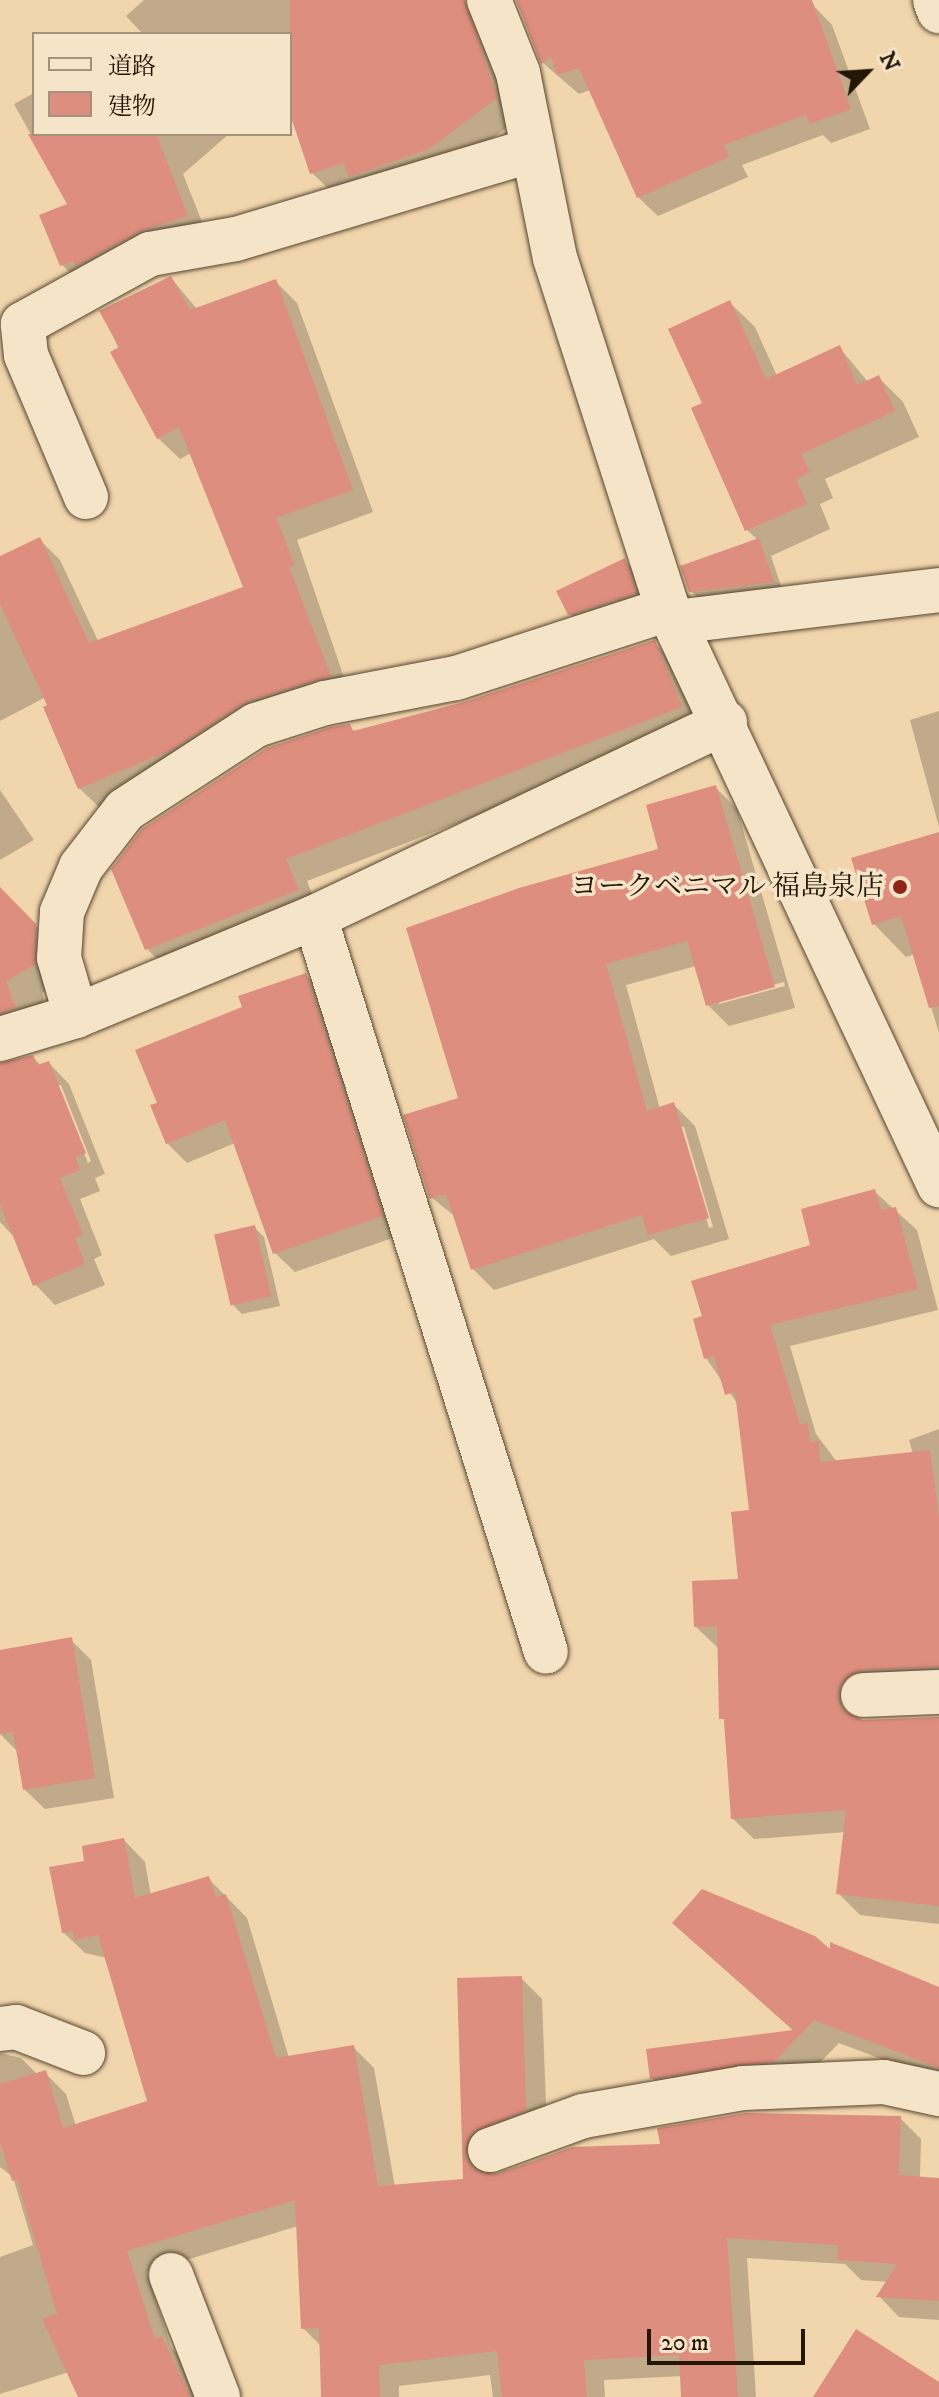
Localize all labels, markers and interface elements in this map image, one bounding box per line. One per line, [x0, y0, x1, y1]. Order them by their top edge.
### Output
legend [32, 32, 292, 136]
north arrow [827, 32, 907, 112]
text: N [873, 48, 905, 76]
text: 道路 [108, 52, 156, 82]
text: 建物 [108, 92, 156, 122]
place label: ヨークベニマル 福島泉店 [570, 870, 884, 904]
marker: ヨークベニマル 福島泉店 [891, 878, 909, 896]
scale bar [651, 2313, 809, 2363]
text: 20 m [661, 2328, 709, 2358]

